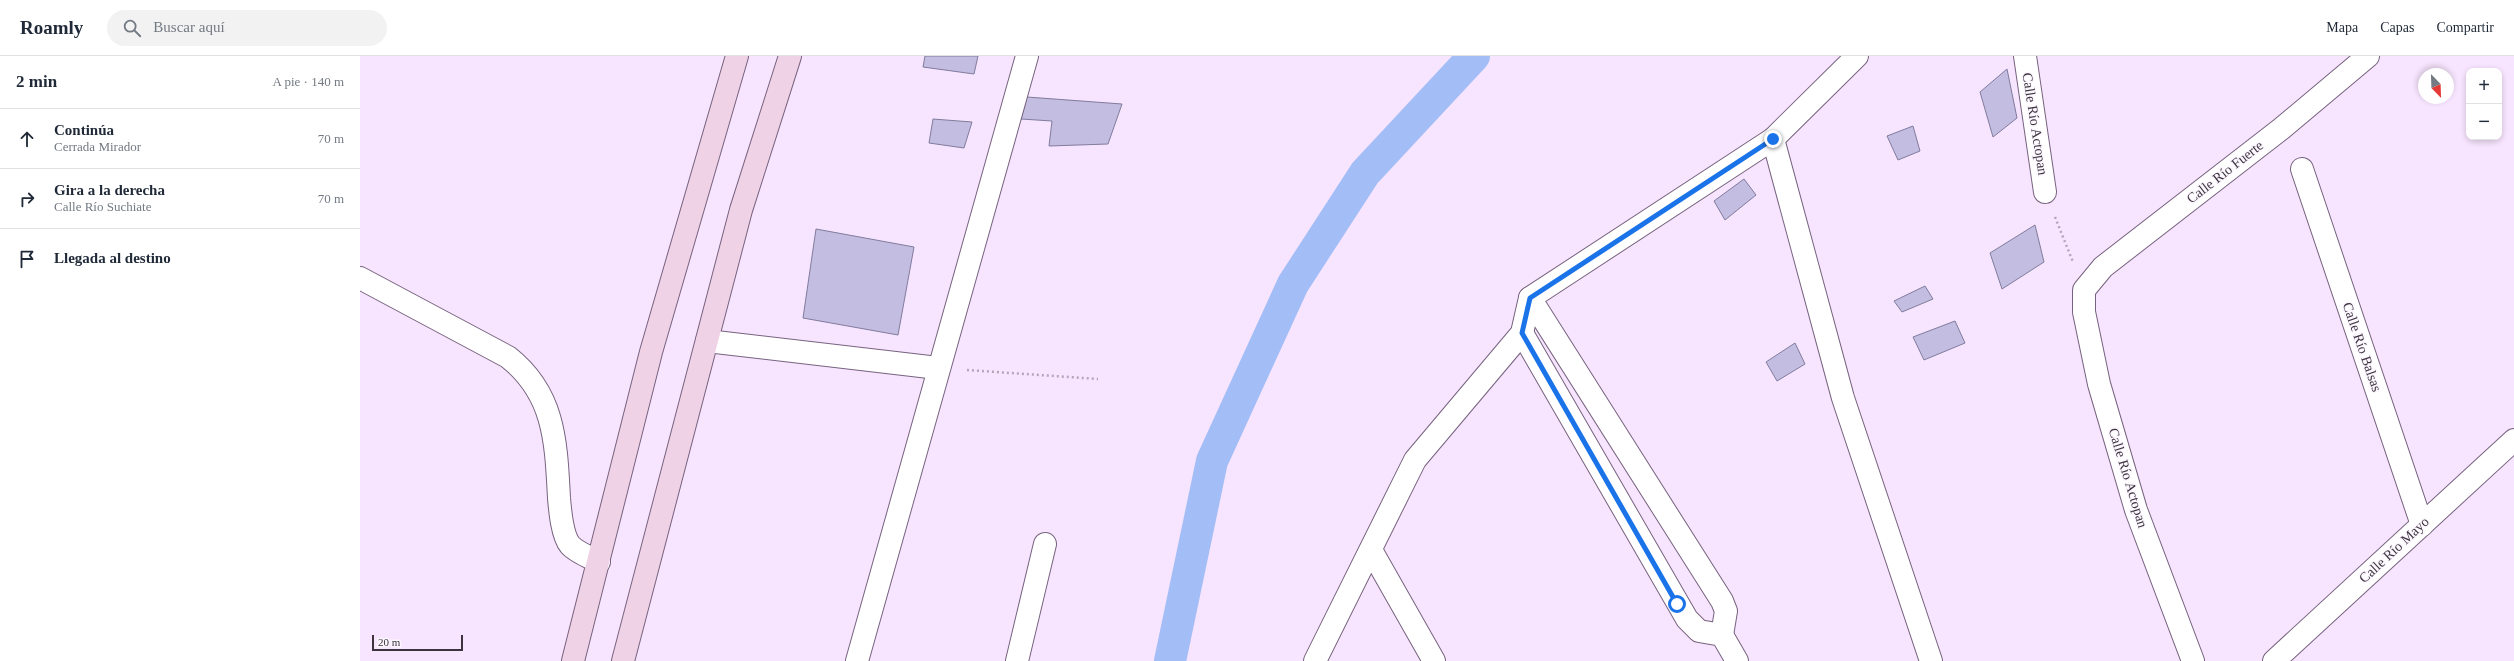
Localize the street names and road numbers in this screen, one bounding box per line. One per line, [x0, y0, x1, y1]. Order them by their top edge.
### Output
street label: Calle Río Actopan [2020, 72, 2050, 176]
street label: Calle Río Fuerte [2184, 138, 2266, 206]
street label: Calle Río Balsas [2340, 300, 2384, 394]
street label: Calle Río Actopan [2106, 426, 2150, 530]
street label: Calle Río Mayo [2356, 514, 2432, 586]

